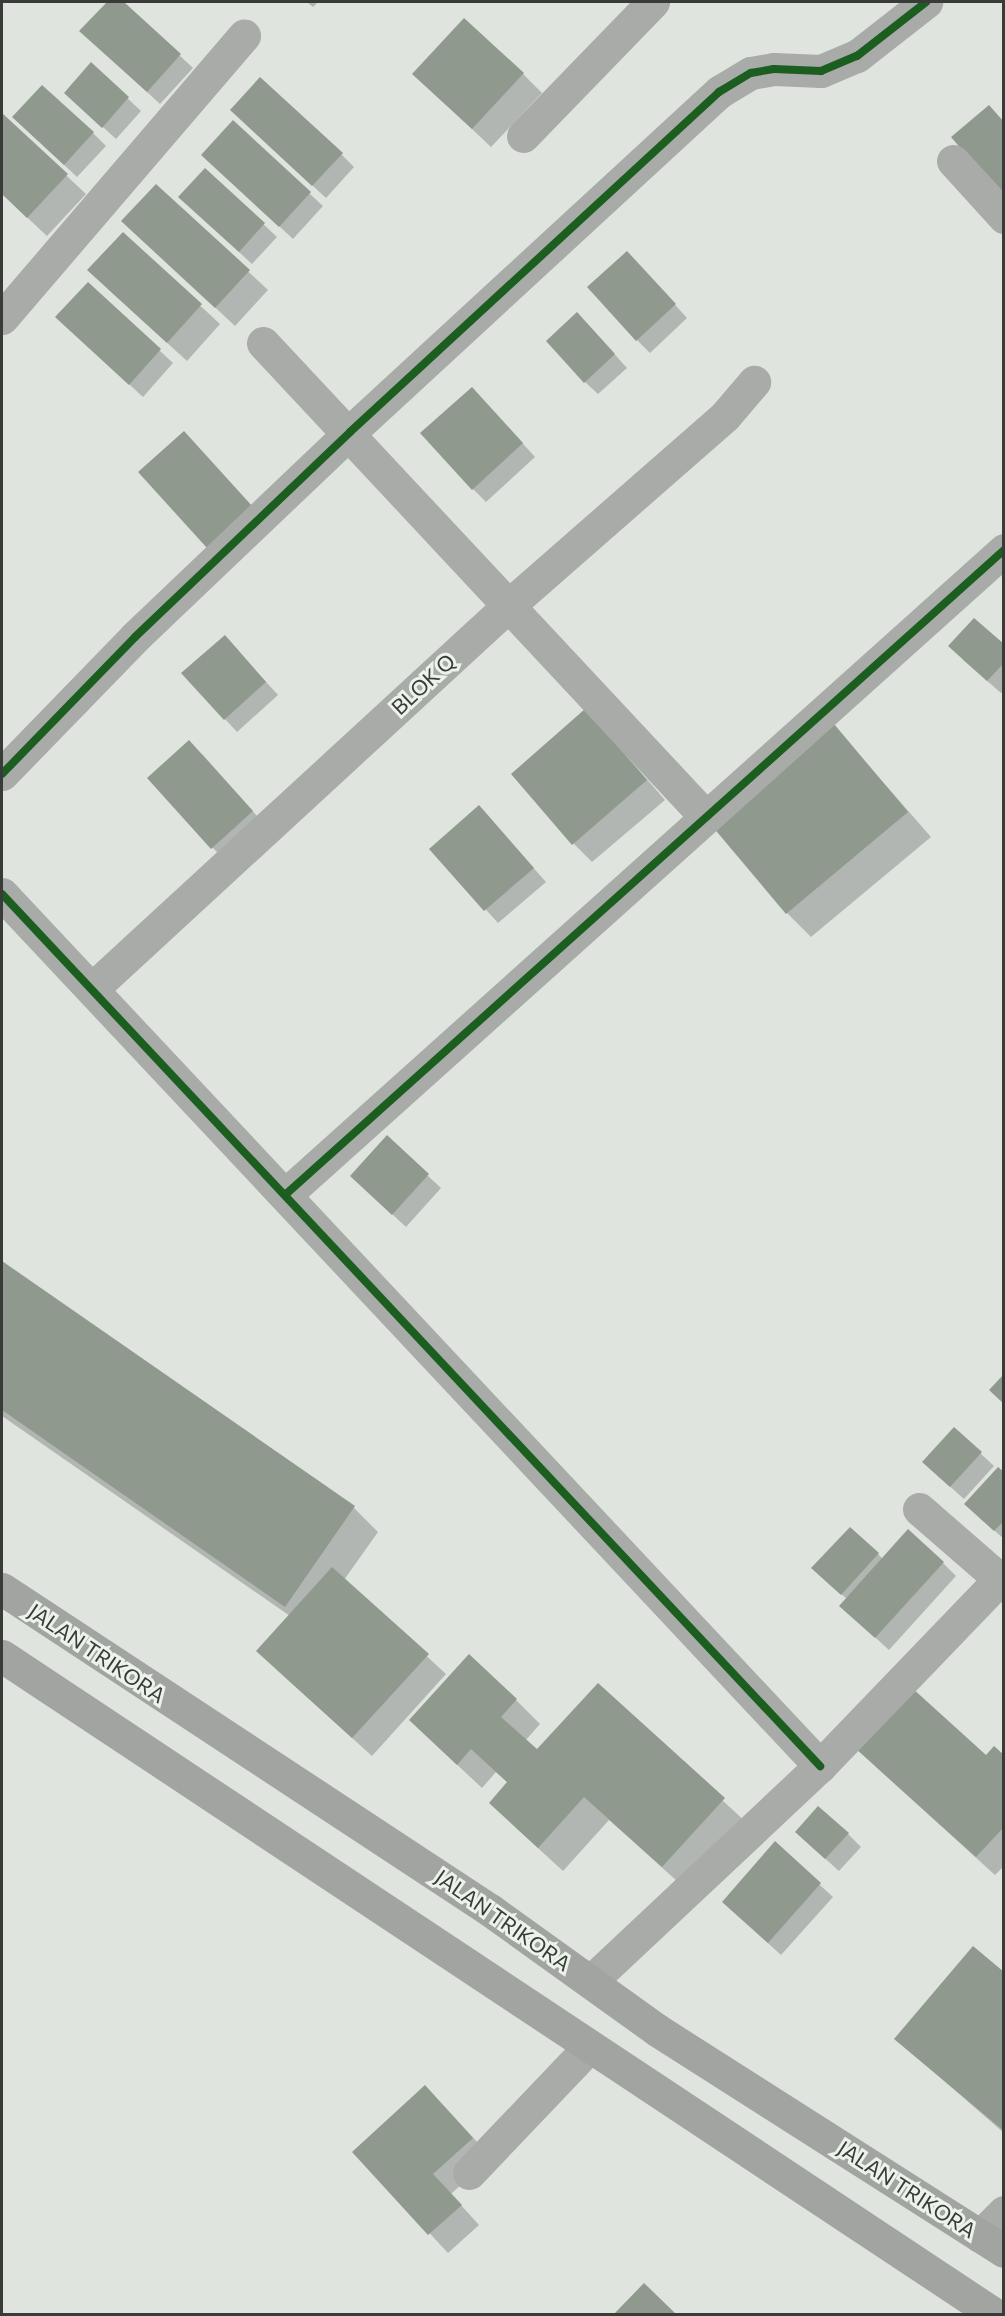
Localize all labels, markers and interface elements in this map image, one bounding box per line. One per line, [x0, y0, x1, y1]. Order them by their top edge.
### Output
street label: BLOK Q [386, 648, 460, 720]
street label: JALAN TRIKORA [24, 1598, 170, 1708]
street label: JALAN TRIKORA [430, 1864, 576, 1976]
street label: JALAN TRIKORA [833, 2135, 981, 2243]

